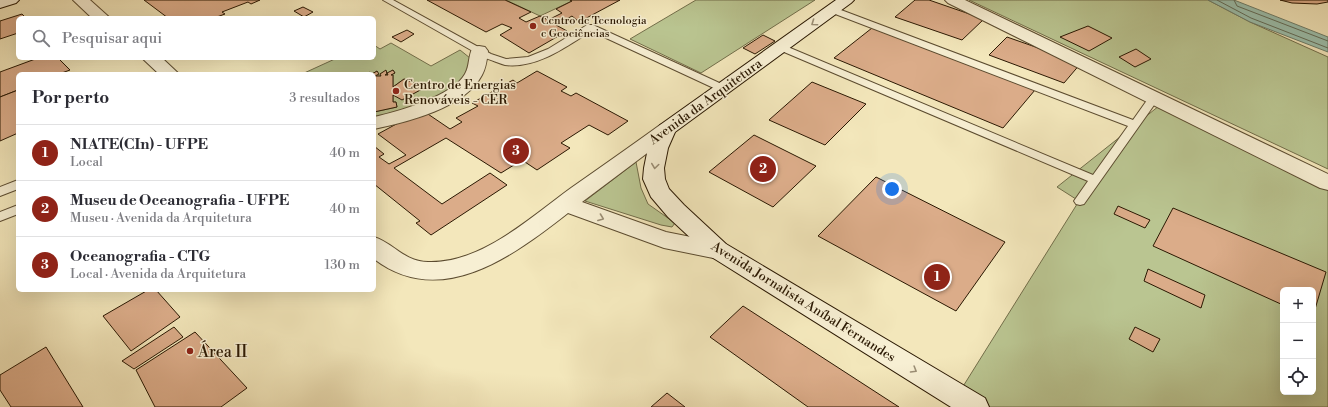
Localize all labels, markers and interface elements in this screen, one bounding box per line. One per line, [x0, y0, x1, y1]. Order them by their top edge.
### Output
place label: Centro de Tecnologia e Geociências [541, 14, 647, 41]
search box [16, 16, 376, 60]
one-way arrow [812, 18, 819, 25]
marker: Centro de Tecnologia e Geociências [528, 21, 538, 31]
icon: search [30, 27, 52, 49]
text: Pesquisar aqui [62, 29, 162, 48]
street label: Avenida da Arquitetura [645, 55, 766, 149]
place label: Centro de Energias Renováveis - CER [404, 77, 516, 108]
marker: Centro de Energias Renováveis - CER [391, 86, 401, 96]
text: Por perto [32, 87, 109, 109]
text: 3 resultados [289, 90, 360, 106]
text: NIATE(CIn) - UFPE [70, 135, 208, 154]
pin: 3 [503, 136, 529, 166]
text: 1 [42, 145, 48, 161]
text: 40 m [330, 145, 360, 161]
text: Local [70, 154, 103, 170]
pin: 2 [750, 154, 776, 184]
one-way arrow [651, 163, 660, 169]
your location [882, 179, 902, 199]
text: Museu de Oceanografia - UFPE [70, 191, 289, 210]
text: 2 [41, 201, 49, 217]
text: 40 m [330, 201, 360, 217]
text: Museu · Avenida da Arquitetura [70, 210, 252, 226]
one-way arrow [597, 213, 604, 221]
street label: Avenida Jornalista Aníbal Fernandes [708, 238, 899, 366]
text: Oceanografia - CTG [70, 247, 210, 266]
text: 3 [41, 257, 49, 273]
text: 130 m [325, 257, 360, 273]
pin: 1 [924, 262, 950, 292]
text: Local · Avenida da Arquitetura [70, 266, 246, 282]
map controls [1280, 287, 1316, 395]
button: + [1280, 287, 1316, 323]
button: − [1280, 323, 1316, 359]
place label: Área II [197, 340, 247, 362]
marker: Área II [185, 346, 195, 356]
button: locate [1280, 359, 1316, 395]
one-way arrow [910, 365, 917, 372]

